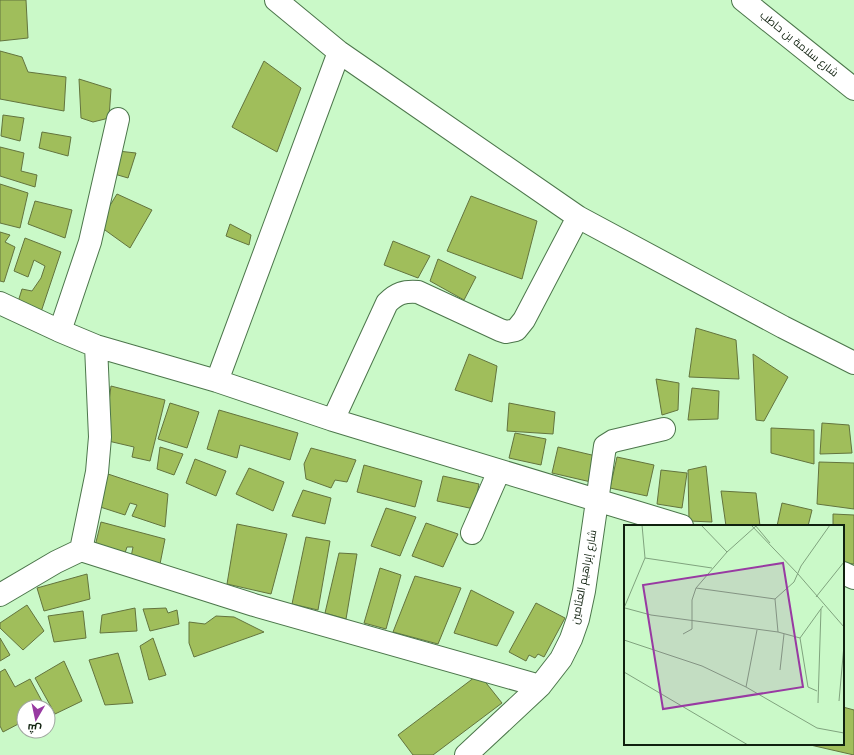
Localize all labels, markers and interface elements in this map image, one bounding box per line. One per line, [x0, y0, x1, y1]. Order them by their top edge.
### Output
street label: شارع سلامة بن حاطب [757, 8, 841, 80]
inset map [624, 525, 844, 745]
street label: شارع إبراهيم العثامين [568, 529, 601, 625]
north arrow [16, 699, 56, 739]
text: ش [27, 721, 43, 736]

